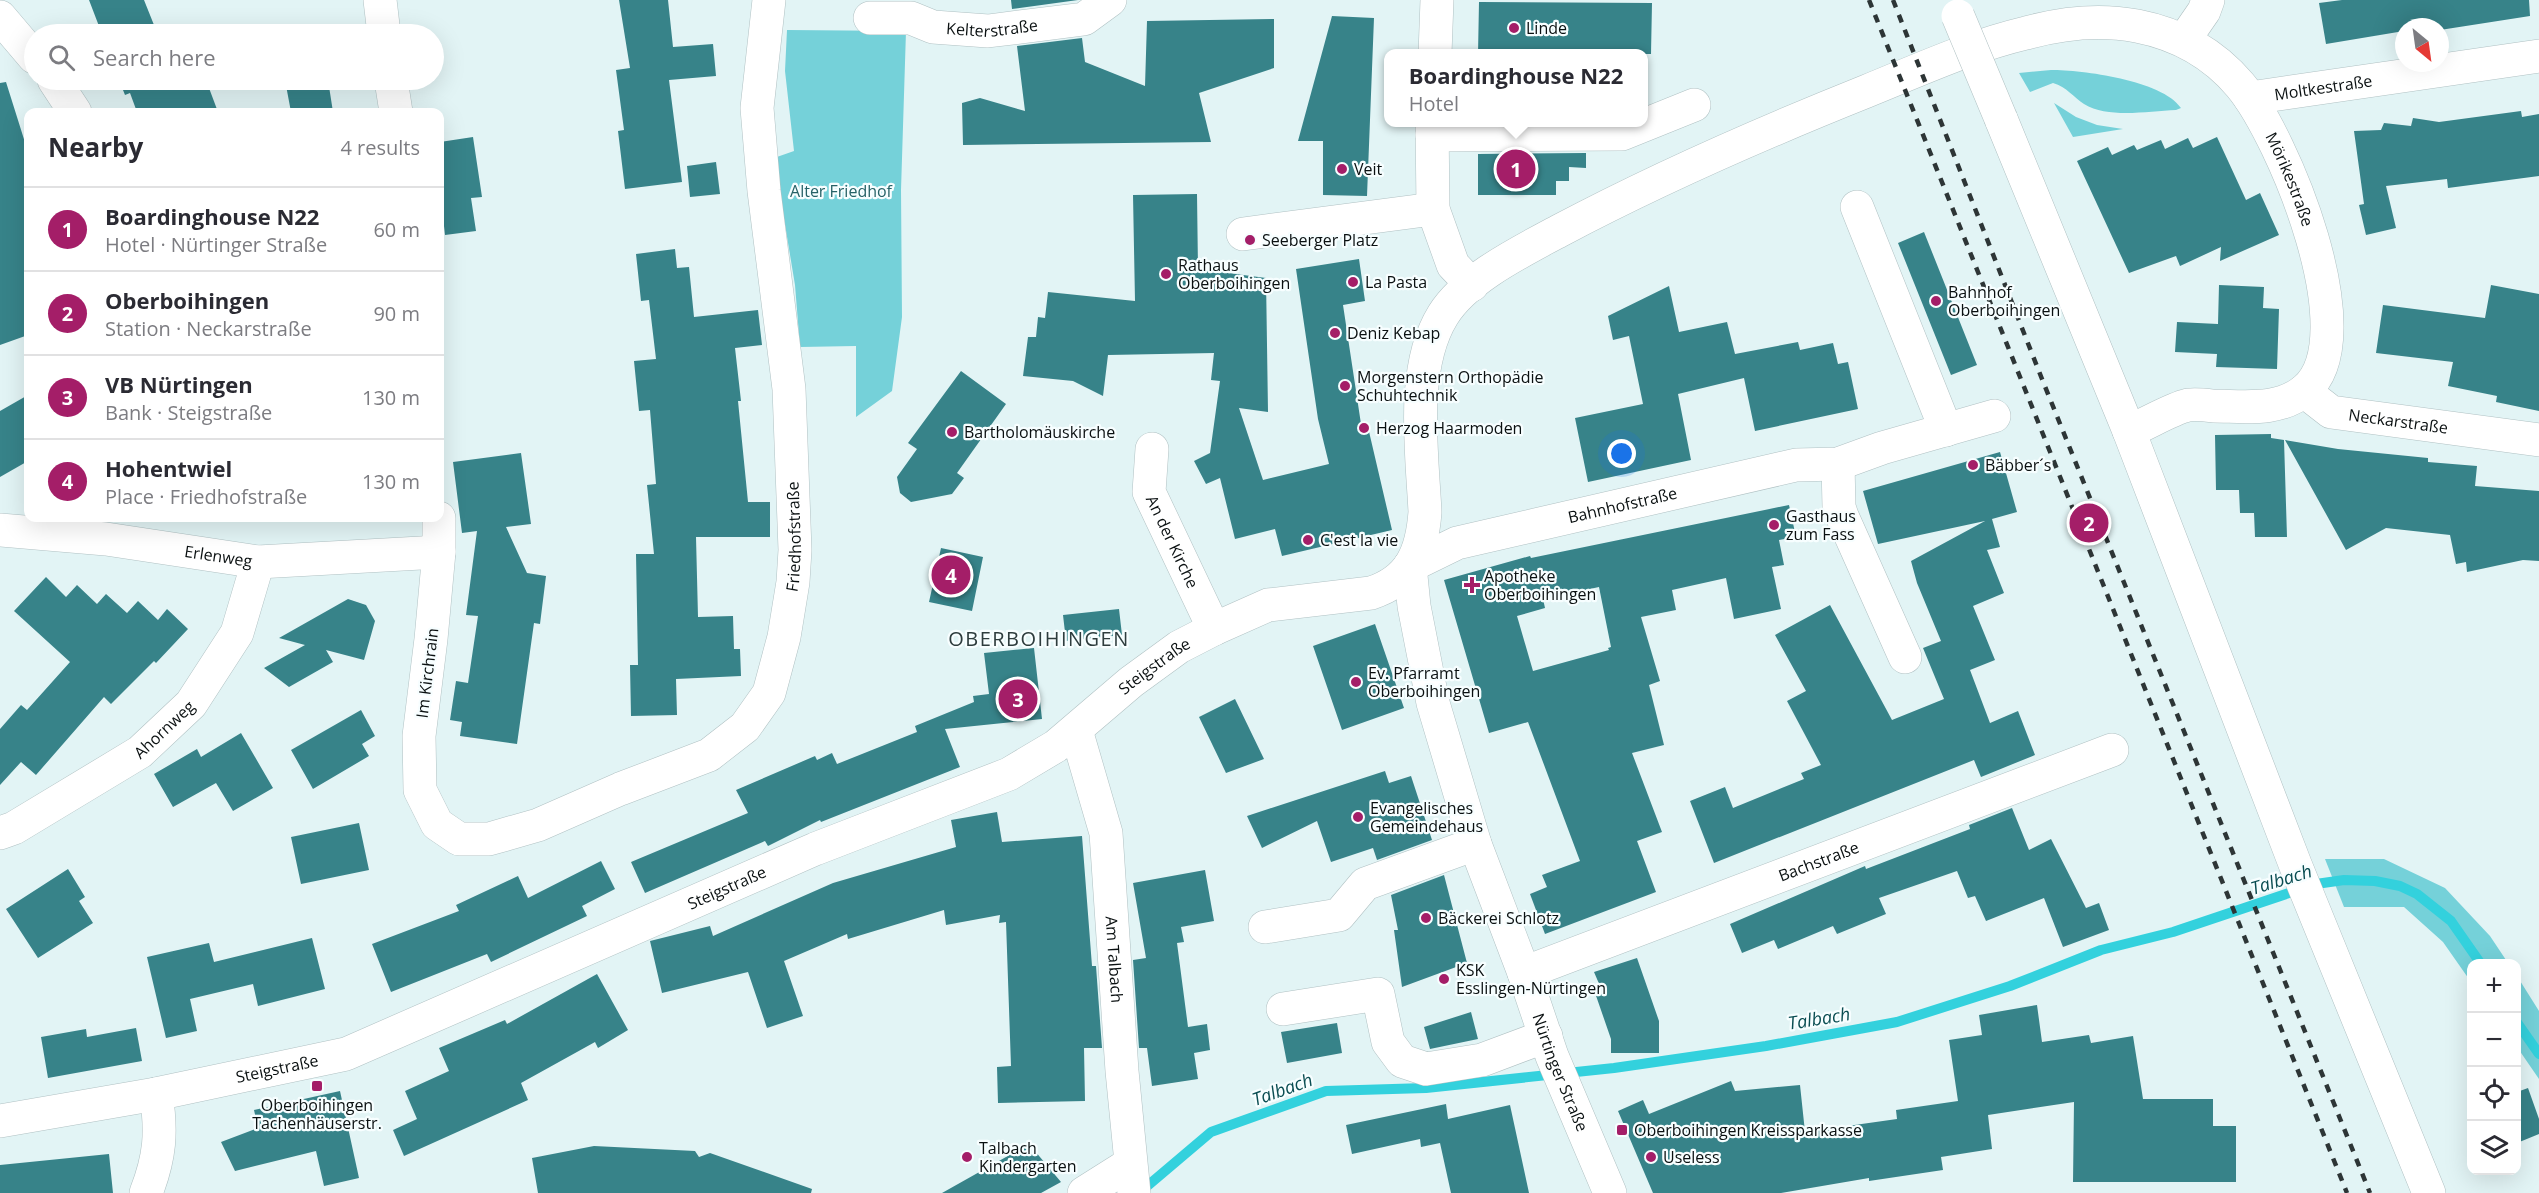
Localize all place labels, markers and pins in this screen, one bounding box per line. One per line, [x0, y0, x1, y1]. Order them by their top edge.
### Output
place label: Linde [1526, 17, 1567, 39]
marker: Linde [1507, 21, 1521, 35]
pin: 1 [1496, 146, 1536, 192]
place label: Veit [1354, 158, 1383, 180]
marker: Veit [1335, 162, 1349, 176]
place label: Seeberger Platz [1262, 229, 1378, 251]
marker: Seeberger Platz [1243, 233, 1257, 247]
place label: Rathaus Oberboihingen [1178, 254, 1290, 294]
marker: Rathaus Oberboihingen [1159, 267, 1173, 281]
place label: La Pasta [1365, 271, 1427, 293]
marker: La Pasta [1346, 275, 1360, 289]
place label: Bahnhof Oberboihingen [1948, 281, 2060, 321]
marker: Bahnhof Oberboihingen [1929, 294, 1943, 308]
place label: Deniz Kebap [1347, 322, 1440, 344]
marker: Deniz Kebap [1328, 326, 1342, 340]
place label: Morgenstern Orthopädie Schuhtechnik [1357, 366, 1543, 406]
marker: Morgenstern Orthopädie Schuhtechnik [1338, 379, 1352, 393]
place label: Herzog Haarmoden [1376, 417, 1522, 439]
place label: Bartholomäuskirche [964, 421, 1115, 443]
marker: Herzog Haarmoden [1357, 421, 1371, 435]
marker: Bartholomäuskirche [945, 425, 959, 439]
place label: Bäbber´s [1985, 454, 2051, 476]
marker: Bäbber´s [1966, 458, 1980, 472]
pin: 2 [2070, 500, 2108, 546]
place label: Gasthaus zum Fass [1786, 505, 1856, 545]
marker: Gasthaus zum Fass [1767, 518, 1781, 532]
place label: C'est la vie [1320, 529, 1398, 551]
marker: C'est la vie [1301, 533, 1315, 547]
pin: 4 [932, 552, 970, 598]
place label: Apotheke Oberboihingen [1484, 565, 1596, 605]
marker: Apotheke Oberboihingen [1465, 578, 1479, 592]
place label: Ev. Pfarramt Oberboihingen [1368, 662, 1480, 702]
marker: Ev. Pfarramt Oberboihingen [1349, 675, 1363, 689]
pin: 3 [998, 676, 1038, 722]
place label: Evangelisches Gemeindehaus [1370, 797, 1483, 837]
marker: Evangelisches Gemeindehaus [1351, 810, 1365, 824]
place label: Bäckerei Schlotz [1438, 907, 1559, 929]
marker: Bäckerei Schlotz [1419, 911, 1433, 925]
place label: KSK Esslingen-Nürtingen [1456, 959, 1606, 999]
marker: KSK Esslingen-Nürtingen [1437, 972, 1451, 986]
marker: Oberboihingen Tachenhäuserstr. [310, 1079, 324, 1093]
place label: Oberboihingen Tachenhäuserstr. [252, 1094, 382, 1134]
place label: Oberboihingen Kreissparkasse [1634, 1119, 1862, 1141]
marker: Oberboihingen Kreissparkasse [1615, 1123, 1629, 1137]
place label: Talbach Kindergarten [979, 1137, 1077, 1177]
place label: Useless [1663, 1146, 1720, 1168]
marker: Talbach Kindergarten [960, 1150, 974, 1164]
marker: Useless [1644, 1150, 1658, 1164]

